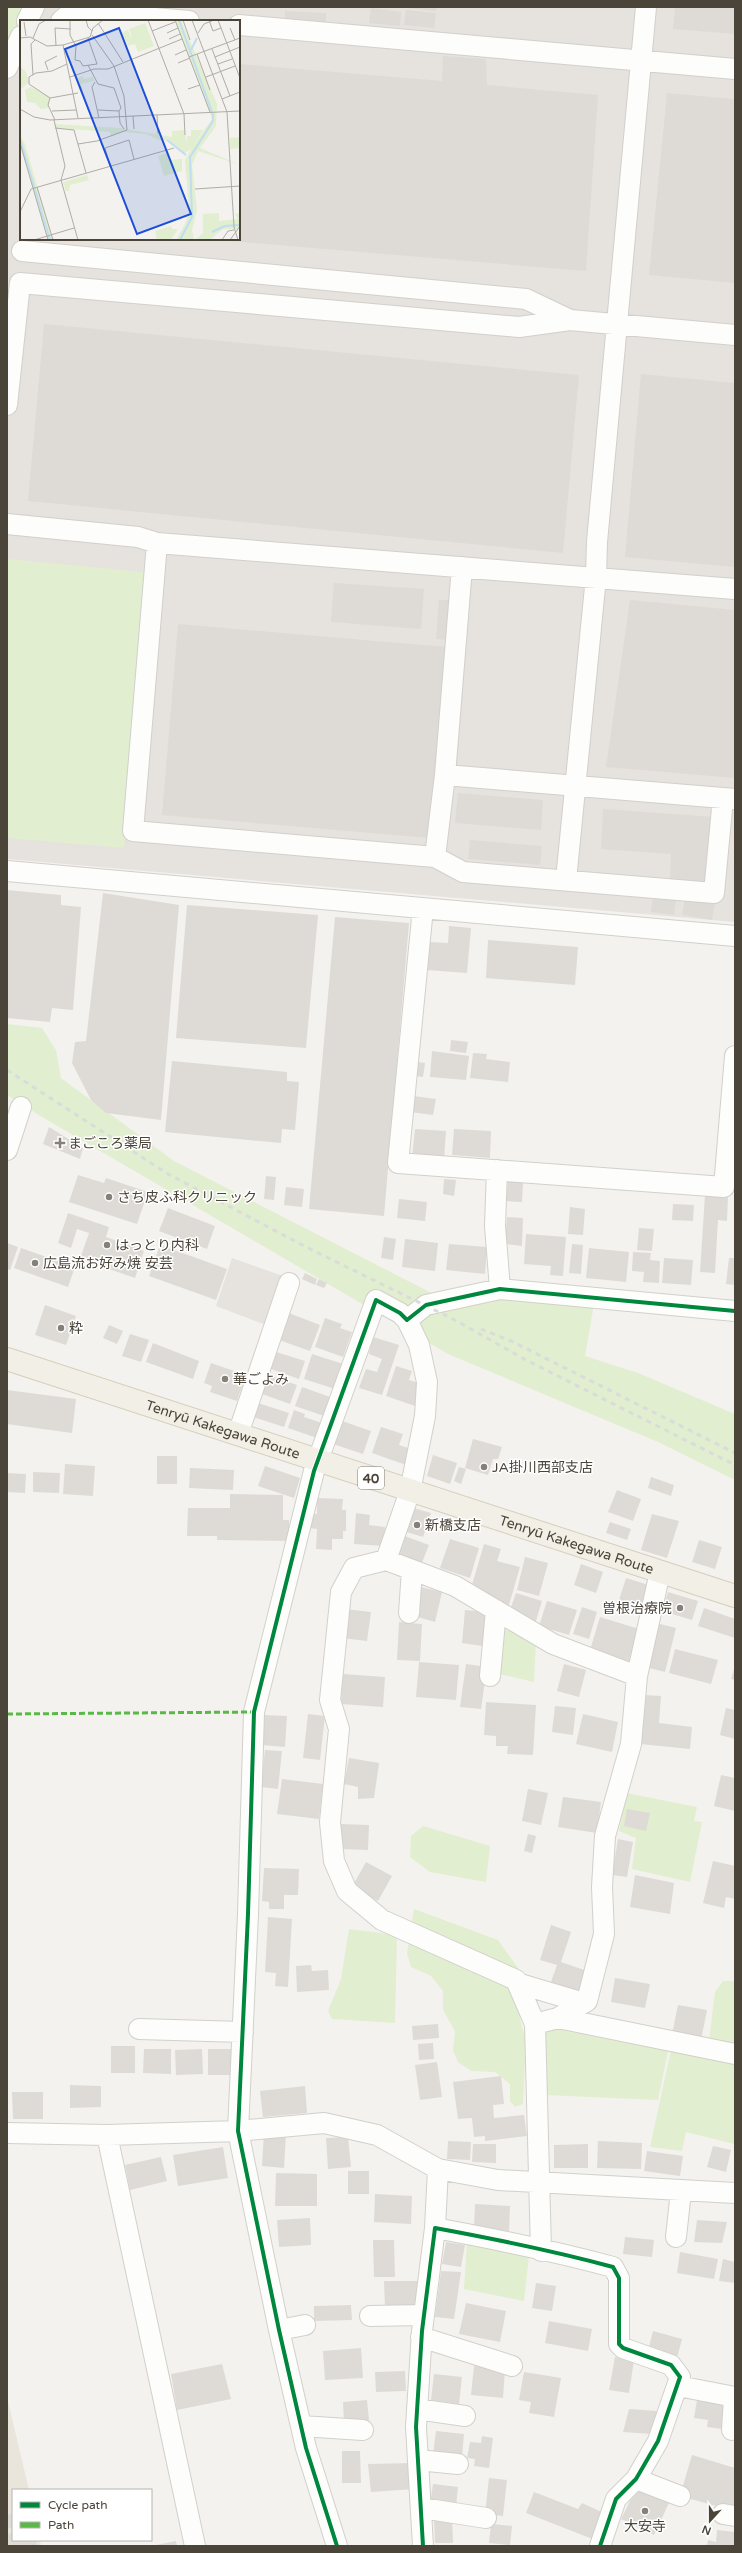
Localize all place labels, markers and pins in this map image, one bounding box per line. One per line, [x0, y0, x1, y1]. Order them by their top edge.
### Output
place label: まごころ薬局 [68, 1135, 152, 1152]
marker: まごころ薬局 [55, 1138, 65, 1148]
place label: さち皮ふ科クリニック [117, 1189, 257, 1206]
marker: さち皮ふ科クリニック [104, 1192, 114, 1202]
place label: はっとり内科 [115, 1237, 199, 1254]
marker: はっとり内科 [102, 1240, 112, 1250]
place label: 広島流お好み焼 安芸 [43, 1255, 173, 1272]
marker: 広島流お好み焼 安芸 [30, 1258, 40, 1268]
place label: 粋 [69, 1320, 83, 1337]
marker: 粋 [56, 1323, 66, 1333]
place label: 華ごよみ [233, 1371, 289, 1388]
marker: 華ごよみ [220, 1374, 230, 1384]
place label: JA掛川西部支店 [492, 1459, 593, 1476]
marker: JA掛川西部支店 [479, 1462, 489, 1472]
place label: 新橋支店 [425, 1517, 481, 1534]
marker: 新橋支店 [412, 1520, 422, 1530]
place label: 曽根治療院 [602, 1600, 672, 1617]
marker: 曽根治療院 [675, 1603, 685, 1613]
marker: 大安寺 [640, 2506, 650, 2516]
place label: 大安寺 [624, 2518, 666, 2535]

